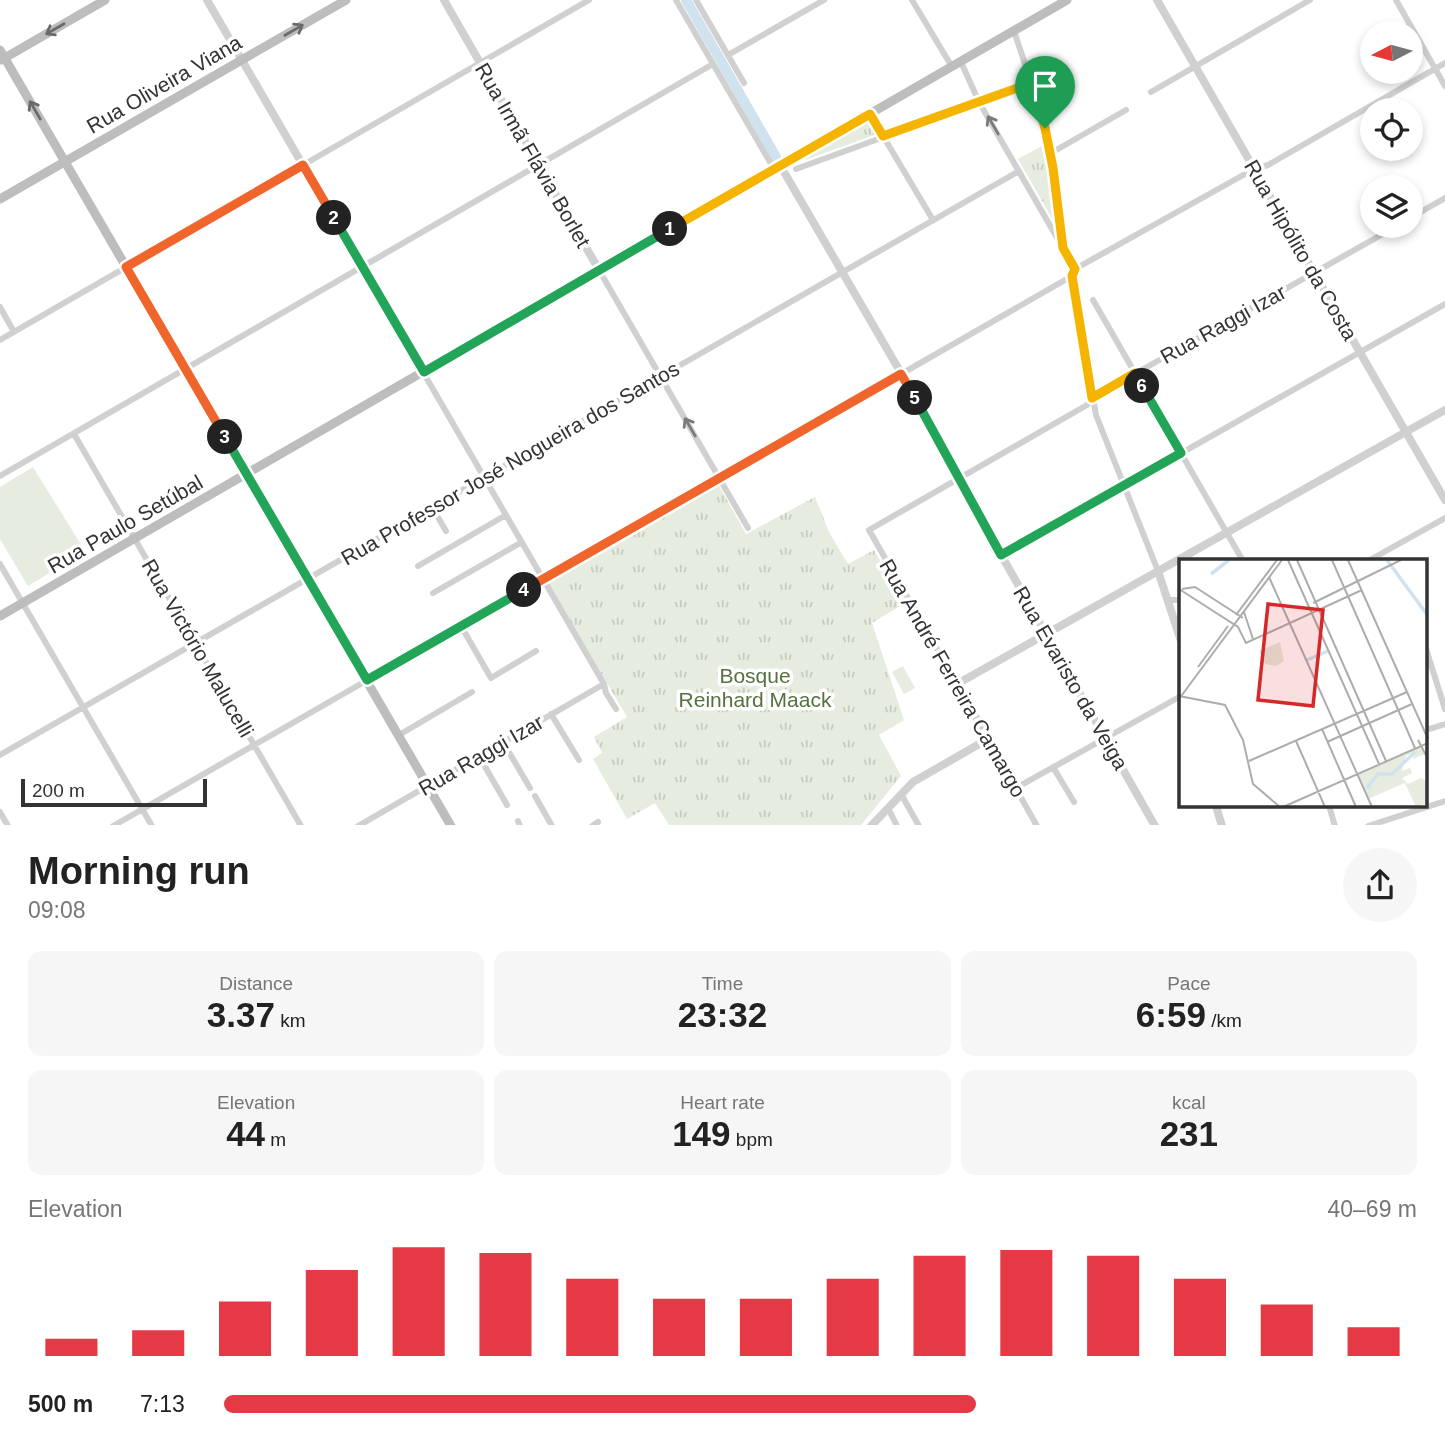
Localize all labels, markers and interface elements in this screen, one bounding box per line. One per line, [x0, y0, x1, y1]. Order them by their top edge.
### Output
north arrow [1360, 21, 1423, 84]
map controls [1360, 21, 1423, 238]
one-way arrow [45, 23, 66, 36]
one-way arrow [284, 23, 304, 37]
street label: Rua Oliveira Viana [83, 30, 246, 138]
pin [1015, 56, 1075, 128]
street label: Rua Irmã Flávia Borlet [471, 59, 595, 251]
icon: arrive [1026, 67, 1064, 105]
button: locate [1360, 98, 1423, 161]
one-way arrow [28, 100, 42, 120]
one-way arrow [985, 116, 999, 136]
street label: Rua Hipólito da Costa [1240, 156, 1362, 344]
button: layers [1360, 175, 1423, 238]
pin: 2 [316, 200, 352, 235]
text: 2 [328, 207, 339, 228]
pin: 1 [652, 212, 688, 246]
text: 1 [664, 218, 675, 239]
street label: Rua Raggi Izar [1156, 280, 1290, 368]
street label: Rua Professor José Nogueira dos Santos [337, 356, 683, 570]
pin: 6 [1124, 368, 1160, 404]
text: 6 [1136, 375, 1147, 396]
pin: 5 [898, 380, 932, 416]
text: 5 [909, 387, 920, 408]
one-way arrow [683, 418, 697, 438]
pin: 3 [208, 420, 243, 454]
text: 3 [219, 426, 230, 447]
street label: Rua Paulo Setúbal [43, 470, 207, 578]
street label: Rua Victório Malucelli [138, 555, 258, 741]
street label: Rua André Ferreira Camargo [875, 555, 1031, 801]
inset map [1179, 559, 1428, 808]
pin: 4 [506, 572, 542, 608]
text: 4 [518, 579, 529, 600]
street label: Rua Evaristo da Veiga [1009, 582, 1133, 774]
park label: Bosque Reinhard Maack [679, 664, 832, 711]
street label: Rua Raggi Izar [415, 710, 547, 800]
scale bar [21, 776, 206, 808]
text: 200 m [32, 780, 85, 801]
button: share [1343, 848, 1417, 922]
text: Morning run [28, 850, 250, 892]
text: 09:08 [28, 897, 86, 923]
text: Distance [219, 973, 293, 994]
text: Time [702, 973, 743, 994]
text: Pace [1167, 973, 1210, 994]
text: 3.37 [207, 995, 275, 1034]
text: 23:32 [678, 995, 767, 1034]
text: 6:59 [1136, 995, 1206, 1034]
text: km [275, 1010, 306, 1031]
text: /km [1206, 1010, 1242, 1031]
text: Elevation [217, 1092, 295, 1113]
text: Heart rate [680, 1092, 765, 1113]
text: kcal [1172, 1092, 1206, 1113]
text: 44 [226, 1114, 265, 1153]
text: 149 [672, 1114, 731, 1153]
text: 231 [1160, 1114, 1218, 1153]
text: m [265, 1129, 286, 1150]
text: bpm [731, 1129, 773, 1150]
text: Elevation [28, 1196, 123, 1222]
text: 40–69 m [1327, 1196, 1417, 1222]
text: 500 m [28, 1391, 93, 1417]
text: 7:13 [140, 1391, 185, 1417]

